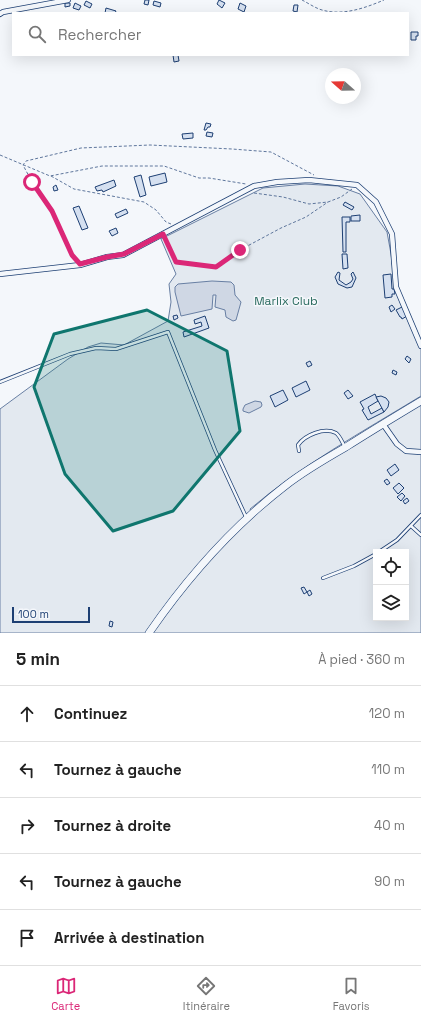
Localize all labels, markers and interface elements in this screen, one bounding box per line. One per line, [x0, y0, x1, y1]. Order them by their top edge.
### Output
search box [12, 12, 409, 56]
icon: search [26, 23, 48, 45]
text: Rechercher [58, 25, 141, 44]
north arrow [325, 68, 361, 104]
route start [23, 173, 41, 191]
route end [231, 241, 249, 259]
park label: Marlix Club [254, 293, 318, 309]
map controls [373, 549, 409, 621]
button: locate [373, 549, 409, 585]
button: layers [373, 585, 409, 621]
scale bar [12, 605, 90, 624]
text: 100 m [18, 607, 49, 621]
text: 5 min [16, 648, 60, 670]
text: À pied · 360 m [318, 651, 405, 668]
icon: ahead [16, 703, 38, 725]
text: Continuez [54, 704, 127, 723]
text: 120 m [369, 705, 405, 722]
icon: left [16, 759, 38, 781]
text: Tournez à gauche [54, 760, 182, 779]
text: 110 m [371, 761, 405, 778]
icon: right [16, 815, 38, 837]
text: Tournez à droite [54, 816, 171, 835]
text: 40 m [374, 817, 405, 834]
icon: left [16, 871, 38, 893]
text: Tournez à gauche [54, 872, 182, 891]
text: 90 m [374, 873, 405, 890]
icon: arrive [16, 927, 38, 949]
text: Arrivée à destination [54, 928, 204, 947]
tab: Carte [51, 975, 80, 1013]
tab: Itinéraire [183, 975, 230, 1013]
tab: Favoris [333, 975, 370, 1013]

